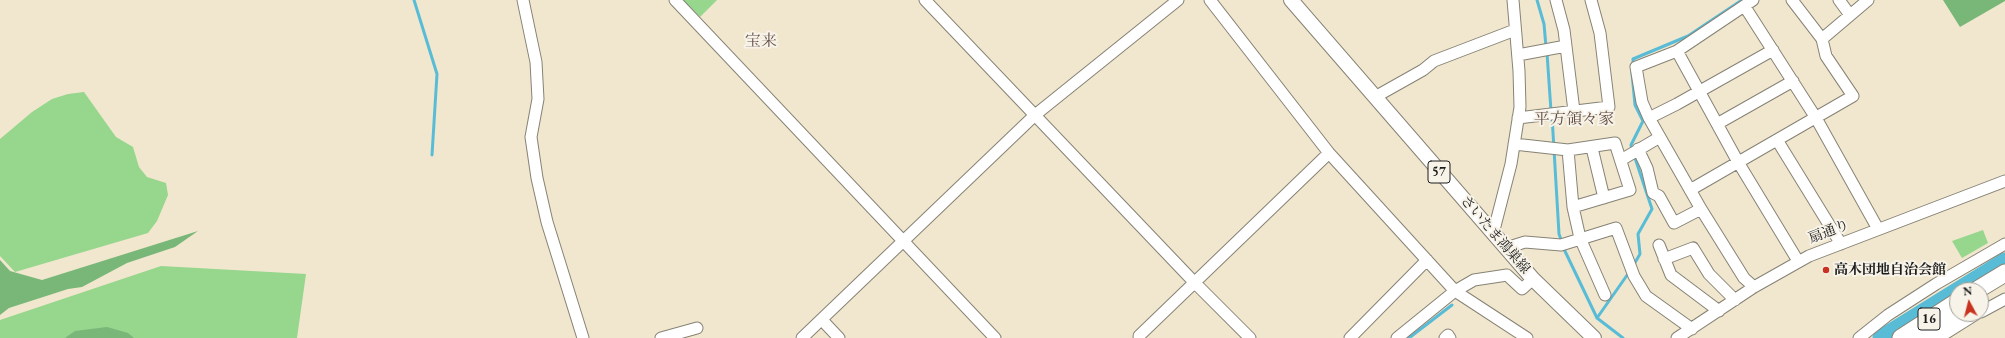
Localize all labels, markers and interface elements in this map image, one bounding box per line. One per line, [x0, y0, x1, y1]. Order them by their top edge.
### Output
district label: 宝来 [745, 32, 777, 52]
district label: 平方領々家 [1534, 110, 1614, 130]
road number: 57 [1428, 161, 1450, 183]
street label: さいたま鴻巣線 [1457, 193, 1533, 277]
street label: 扇通り [1806, 217, 1852, 247]
place label: 高木団地自治会館 [1834, 262, 1946, 278]
marker: 高木団地自治会館 [1821, 265, 1831, 275]
north arrow [1949, 282, 1989, 322]
text: N [1962, 284, 1973, 299]
road number: 16 [1918, 308, 1940, 330]

